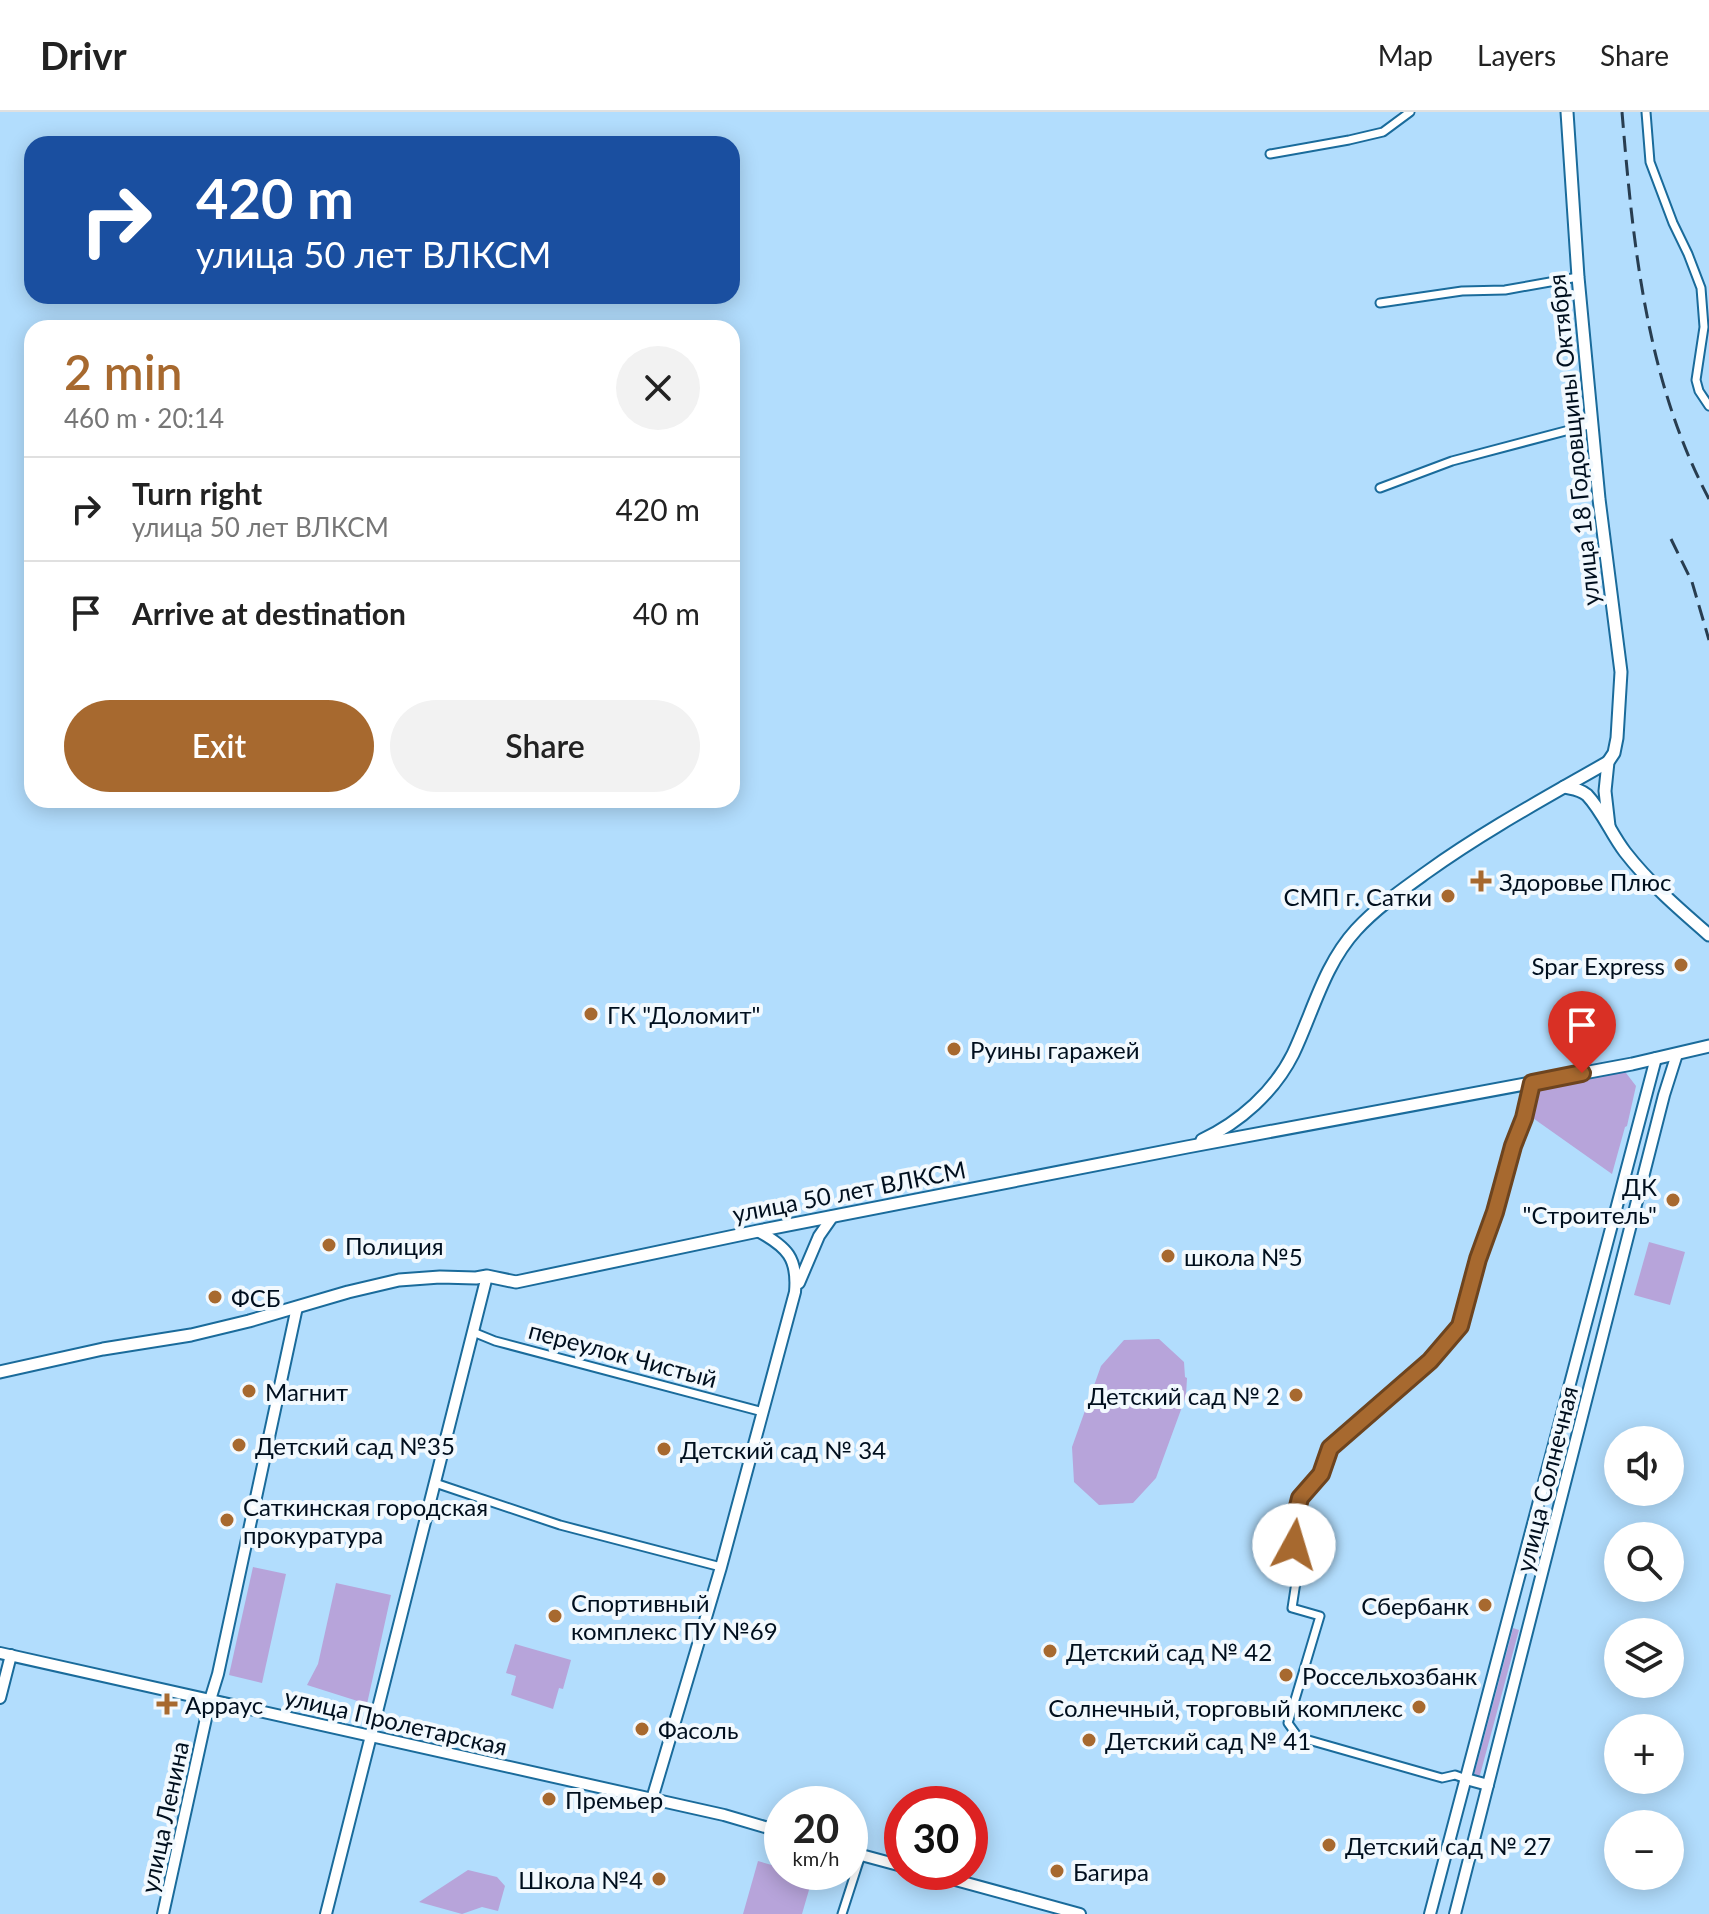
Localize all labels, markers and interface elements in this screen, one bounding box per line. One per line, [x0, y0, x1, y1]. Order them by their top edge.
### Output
text: Drivr [40, 32, 127, 78]
text: Map [1378, 38, 1433, 72]
text: Layers [1477, 38, 1556, 72]
text: Share [1600, 38, 1669, 72]
text: 420 m [196, 164, 354, 231]
icon: right [64, 168, 168, 272]
text: улица 50 лет ВЛКСМ [196, 232, 552, 276]
street label: улица 18 Годовщины Октября [1541, 273, 1605, 607]
text: 2 min [64, 343, 182, 400]
button: close [616, 346, 700, 430]
text: 460 m · 20:14 [64, 402, 224, 434]
text: Turn right [132, 475, 262, 511]
icon: right [64, 487, 108, 531]
text: 420 m [615, 491, 700, 527]
text: улица 50 лет ВЛКСМ [132, 511, 389, 543]
icon: arrive [64, 591, 108, 635]
text: Arrive at destination [132, 595, 406, 631]
text: 40 m [633, 595, 700, 631]
button: Exit [64, 700, 374, 792]
button: Share [390, 700, 700, 792]
place label: Здоровье Плюс [1499, 867, 1671, 896]
marker: Здоровье Плюс [1470, 870, 1492, 892]
place label: СМП г. Сатки [1283, 882, 1432, 911]
marker: СМП г. Сатки [1439, 887, 1457, 905]
place label: Spar Express [1532, 951, 1665, 980]
marker: Spar Express [1672, 956, 1690, 974]
pin [1548, 991, 1616, 1073]
place label: ГК "Доломит" [607, 1000, 760, 1029]
icon: arrive [1560, 1003, 1604, 1047]
marker: ГК "Доломит" [582, 1005, 600, 1023]
place label: Руины гаражей [970, 1035, 1140, 1064]
marker: Руины гаражей [945, 1040, 963, 1058]
street label: улица 50 лет ВЛКСМ [730, 1154, 968, 1228]
place label: ДК "Строитель" [1523, 1172, 1657, 1229]
marker: ДК "Строитель" [1664, 1191, 1682, 1209]
place label: Полиция [345, 1231, 444, 1260]
marker: Полиция [320, 1236, 338, 1254]
place label: школа №5 [1184, 1242, 1303, 1271]
marker: школа №5 [1159, 1247, 1177, 1265]
place label: ФСБ [231, 1283, 281, 1312]
marker: ФСБ [206, 1288, 224, 1306]
street label: переулок Чистый [526, 1315, 720, 1393]
place label: Магнит [265, 1377, 348, 1406]
place label: Детский сад № 2 [1088, 1381, 1280, 1410]
marker: Магнит [240, 1382, 258, 1400]
street label: улица Солнечная [1509, 1383, 1583, 1575]
marker: Детский сад № 2 [1287, 1386, 1305, 1404]
map controls [1604, 1426, 1684, 1890]
button: sound [1604, 1426, 1684, 1506]
place label: Детский сад №35 [255, 1431, 455, 1460]
place label: Детский сад № 34 [680, 1435, 886, 1464]
marker: Детский сад №35 [230, 1436, 248, 1454]
marker: Детский сад № 34 [655, 1440, 673, 1458]
place label: Саткинская городская прокуратура [243, 1492, 488, 1549]
position arrow [1252, 1503, 1336, 1587]
marker: Саткинская городская прокуратура [218, 1511, 236, 1529]
button: search [1604, 1522, 1684, 1602]
place label: Спортивный комплекс ПУ №69 [571, 1588, 778, 1645]
place label: Сбербанк [1361, 1591, 1470, 1620]
marker: Сбербанк [1476, 1596, 1494, 1614]
marker: Спортивный комплекс ПУ №69 [546, 1607, 564, 1625]
button: layers [1604, 1618, 1684, 1698]
place label: Детский сад № 42 [1066, 1637, 1272, 1666]
marker: Детский сад № 42 [1041, 1642, 1059, 1660]
place label: Россельхозбанк [1302, 1661, 1478, 1690]
marker: Россельхозбанк [1277, 1666, 1295, 1684]
street label: улица Пролетарская [282, 1681, 510, 1761]
place label: Арраус [185, 1690, 263, 1719]
marker: Арраус [156, 1693, 178, 1715]
place label: Солнечный, торговый комплекс [1048, 1693, 1403, 1722]
marker: Солнечный, торговый комплекс [1410, 1698, 1428, 1716]
button: + [1604, 1714, 1684, 1794]
place label: Фасоль [658, 1715, 738, 1744]
marker: Фасоль [633, 1720, 651, 1738]
place label: Детский сад № 41 [1105, 1726, 1311, 1755]
marker: Детский сад № 41 [1080, 1731, 1098, 1749]
street label: улица Ленина [134, 1739, 194, 1895]
place label: Премьер [565, 1785, 663, 1814]
speed limit sign: 30 [884, 1786, 988, 1890]
marker: Премьер [540, 1790, 558, 1808]
text: 20 [793, 1804, 839, 1852]
button: − [1604, 1810, 1684, 1890]
place label: Детский сад № 27 [1345, 1831, 1551, 1860]
marker: Детский сад № 27 [1320, 1836, 1338, 1854]
text: km/h [793, 1846, 839, 1870]
place label: Багира [1073, 1857, 1149, 1886]
marker: Багира [1048, 1862, 1066, 1880]
place label: Школа №4 [518, 1865, 643, 1894]
marker: Школа №4 [650, 1870, 668, 1888]

